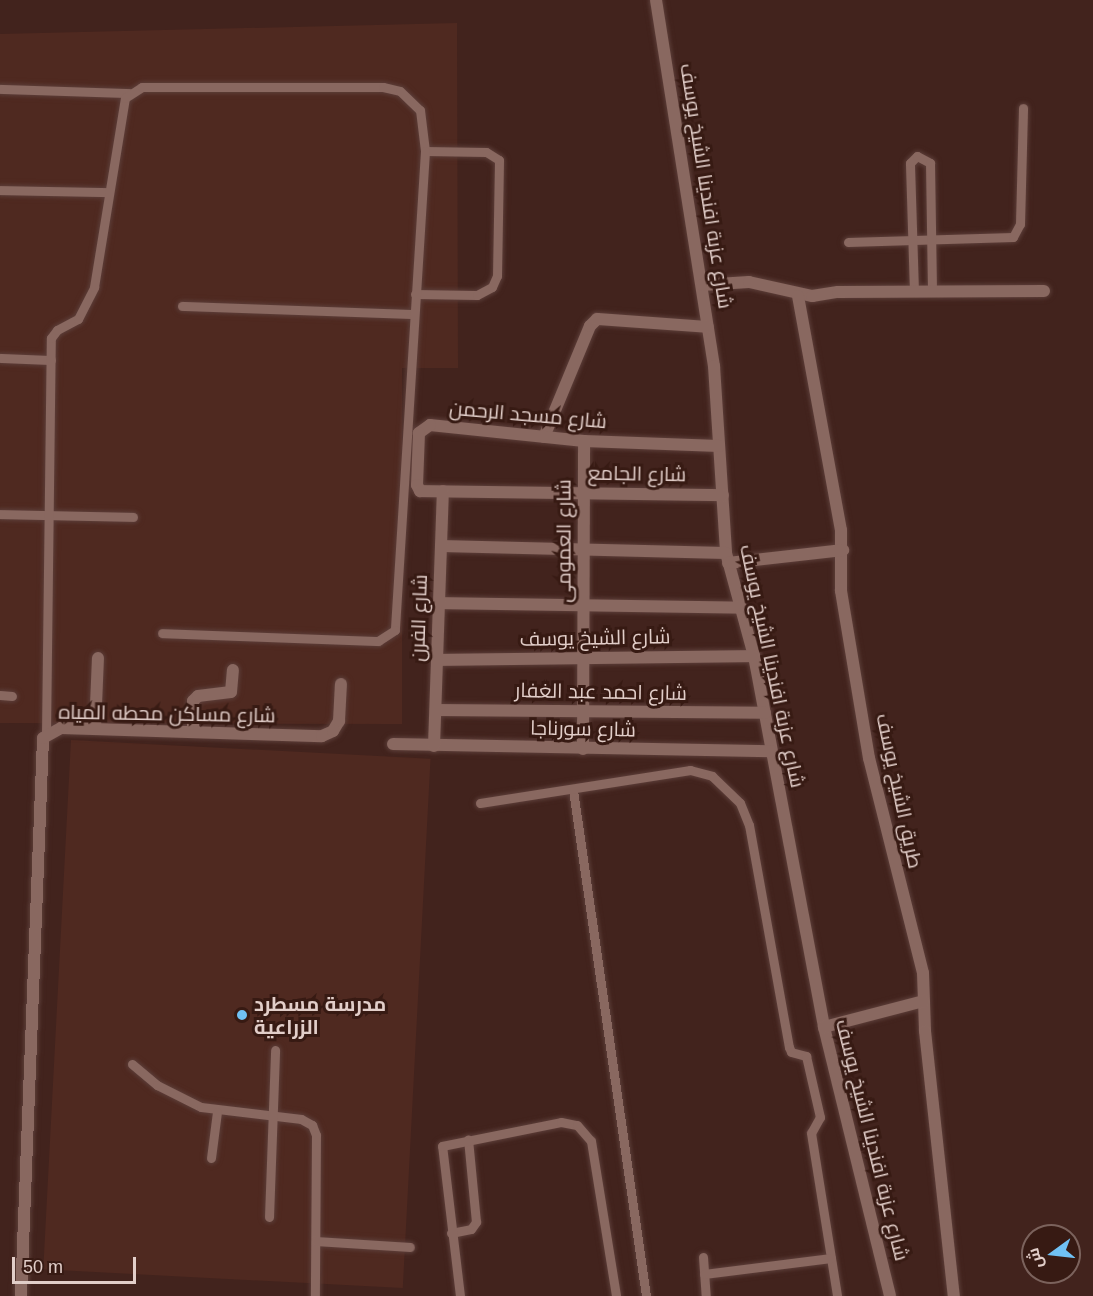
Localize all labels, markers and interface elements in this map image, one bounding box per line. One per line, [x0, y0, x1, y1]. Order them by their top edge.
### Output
street label: شارع عزبة افندينا الشيخ يوسف [675, 62, 737, 310]
street label: شارع مسجد الرحمن [448, 396, 608, 434]
street label: شارع الجامع [587, 461, 687, 487]
street label: شارع العمومى [552, 479, 576, 603]
street label: شارع عزبة افندينا الشيخ يوسف [734, 542, 810, 790]
street label: شارع الفرن [405, 574, 433, 662]
street label: شارع الشيخ يوسف [519, 625, 671, 651]
street label: شارع احمد عبد الغفار [515, 679, 687, 705]
street label: شارع مساكن محطه المياه [58, 700, 276, 728]
street label: طريق الشيخ يوسف [871, 711, 927, 871]
street label: شارع سورناجا [530, 716, 636, 742]
place label: مدرسة مسطرد الزراعية [254, 992, 386, 1039]
marker: مدرسة مسطرد الزراعية [235, 1008, 249, 1022]
street label: شارع عزبة افندينا الشيخ يوسف [830, 1017, 914, 1263]
north arrow [1021, 1224, 1081, 1284]
scale bar [15, 1245, 140, 1283]
text: ش [1024, 1246, 1046, 1270]
text: 50 m [23, 1257, 63, 1277]

